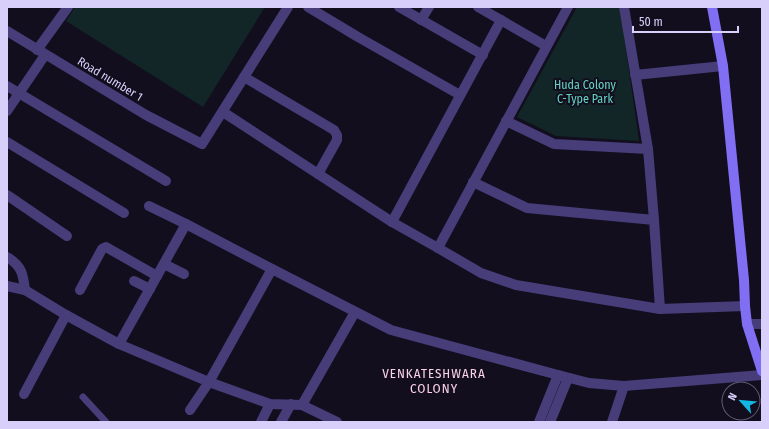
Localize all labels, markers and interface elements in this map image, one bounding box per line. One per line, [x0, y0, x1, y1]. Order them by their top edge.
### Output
scale bar [633, 8, 738, 34]
text: 50 m [639, 15, 663, 29]
street label: Road number 1 [75, 54, 145, 104]
park label: Huda Colony C-Type Park [554, 78, 617, 106]
district label: VENKATESHWARA COLONY [382, 366, 486, 396]
north arrow [721, 381, 761, 421]
text: N [725, 391, 740, 403]

